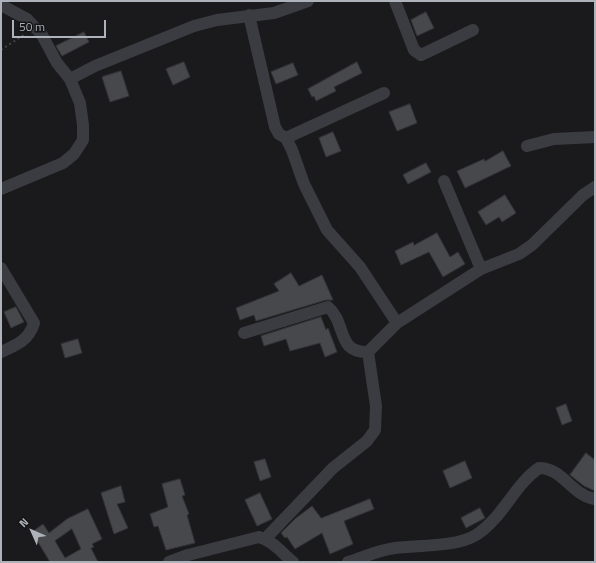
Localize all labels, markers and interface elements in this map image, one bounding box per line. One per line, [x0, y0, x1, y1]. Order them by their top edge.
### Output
scale bar [14, 12, 108, 38]
text: 50 m [19, 17, 45, 36]
north arrow [12, 511, 52, 551]
text: N [15, 514, 32, 531]

